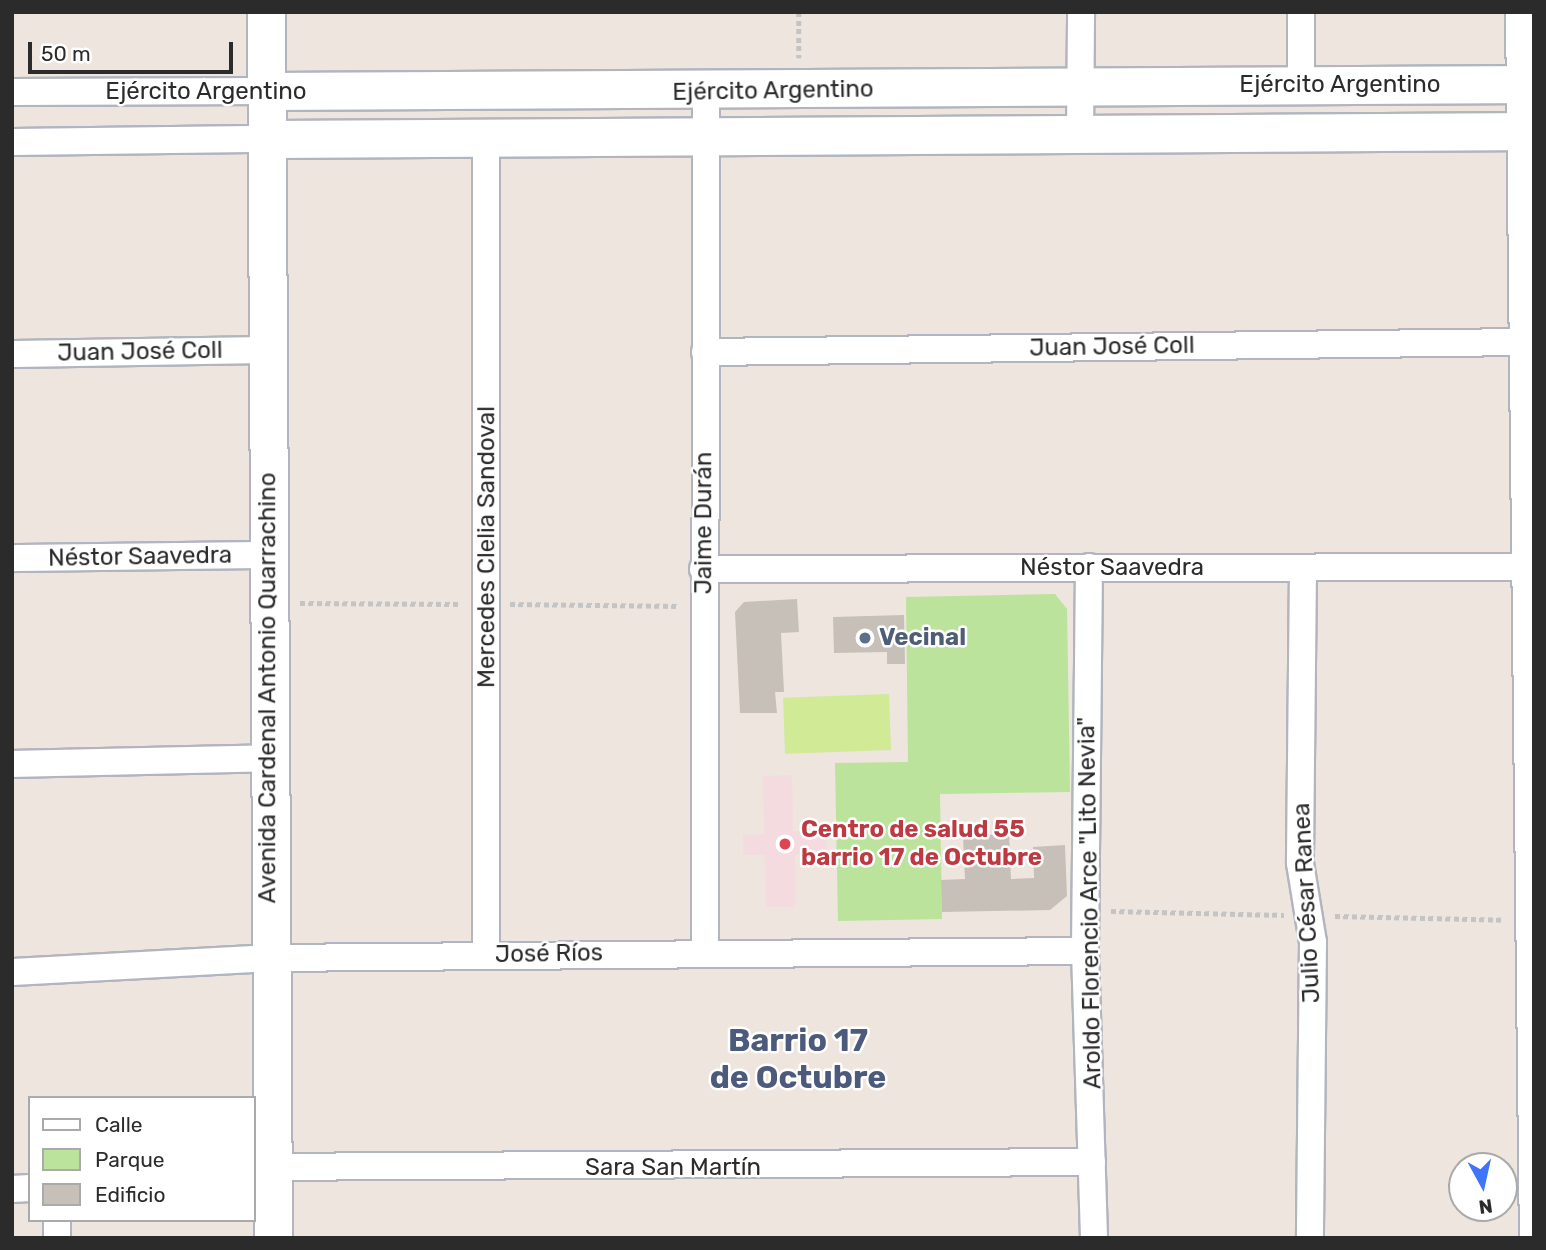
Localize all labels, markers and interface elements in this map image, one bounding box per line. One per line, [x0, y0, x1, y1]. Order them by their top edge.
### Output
scale bar [32, 28, 236, 72]
text: 50 m [41, 41, 91, 66]
street label: Ejército Argentino [1239, 71, 1441, 99]
street label: Ejército Argentino [672, 75, 874, 107]
street label: Ejército Argentino [105, 78, 307, 106]
street label: Juan José Coll [1029, 331, 1195, 363]
street label: Juan José Coll [57, 336, 223, 368]
street label: Mercedes Clelia Sandoval [473, 406, 501, 688]
street label: Jaime Durán [690, 452, 718, 594]
street label: Avenida Cardenal Antonio Quarrachino [254, 472, 282, 904]
street label: Néstor Saavedra [48, 541, 232, 573]
street label: Néstor Saavedra [1020, 554, 1204, 582]
place label: Vecinal [879, 624, 966, 652]
marker: Vecinal [857, 630, 873, 646]
street label: Aroldo Florencio Arce "Lito Nevia" [1072, 716, 1108, 1090]
street label: Julio César Ranea [1287, 802, 1327, 1004]
place label: Centro de salud 55 barrio 17 de Octubre [801, 816, 1042, 872]
marker: Centro de salud 55 barrio 17 de Octubre [775, 834, 795, 854]
street label: José Ríos [495, 939, 603, 969]
district label: Barrio 17 de Octubre [710, 1022, 886, 1097]
legend [28, 1096, 256, 1222]
text: Calle [95, 1112, 143, 1137]
text: Parque [95, 1147, 165, 1172]
north arrow [1448, 1152, 1518, 1222]
street label: Sara San Martín [585, 1154, 761, 1182]
text: Edificio [95, 1182, 165, 1207]
text: N [1477, 1194, 1494, 1219]

